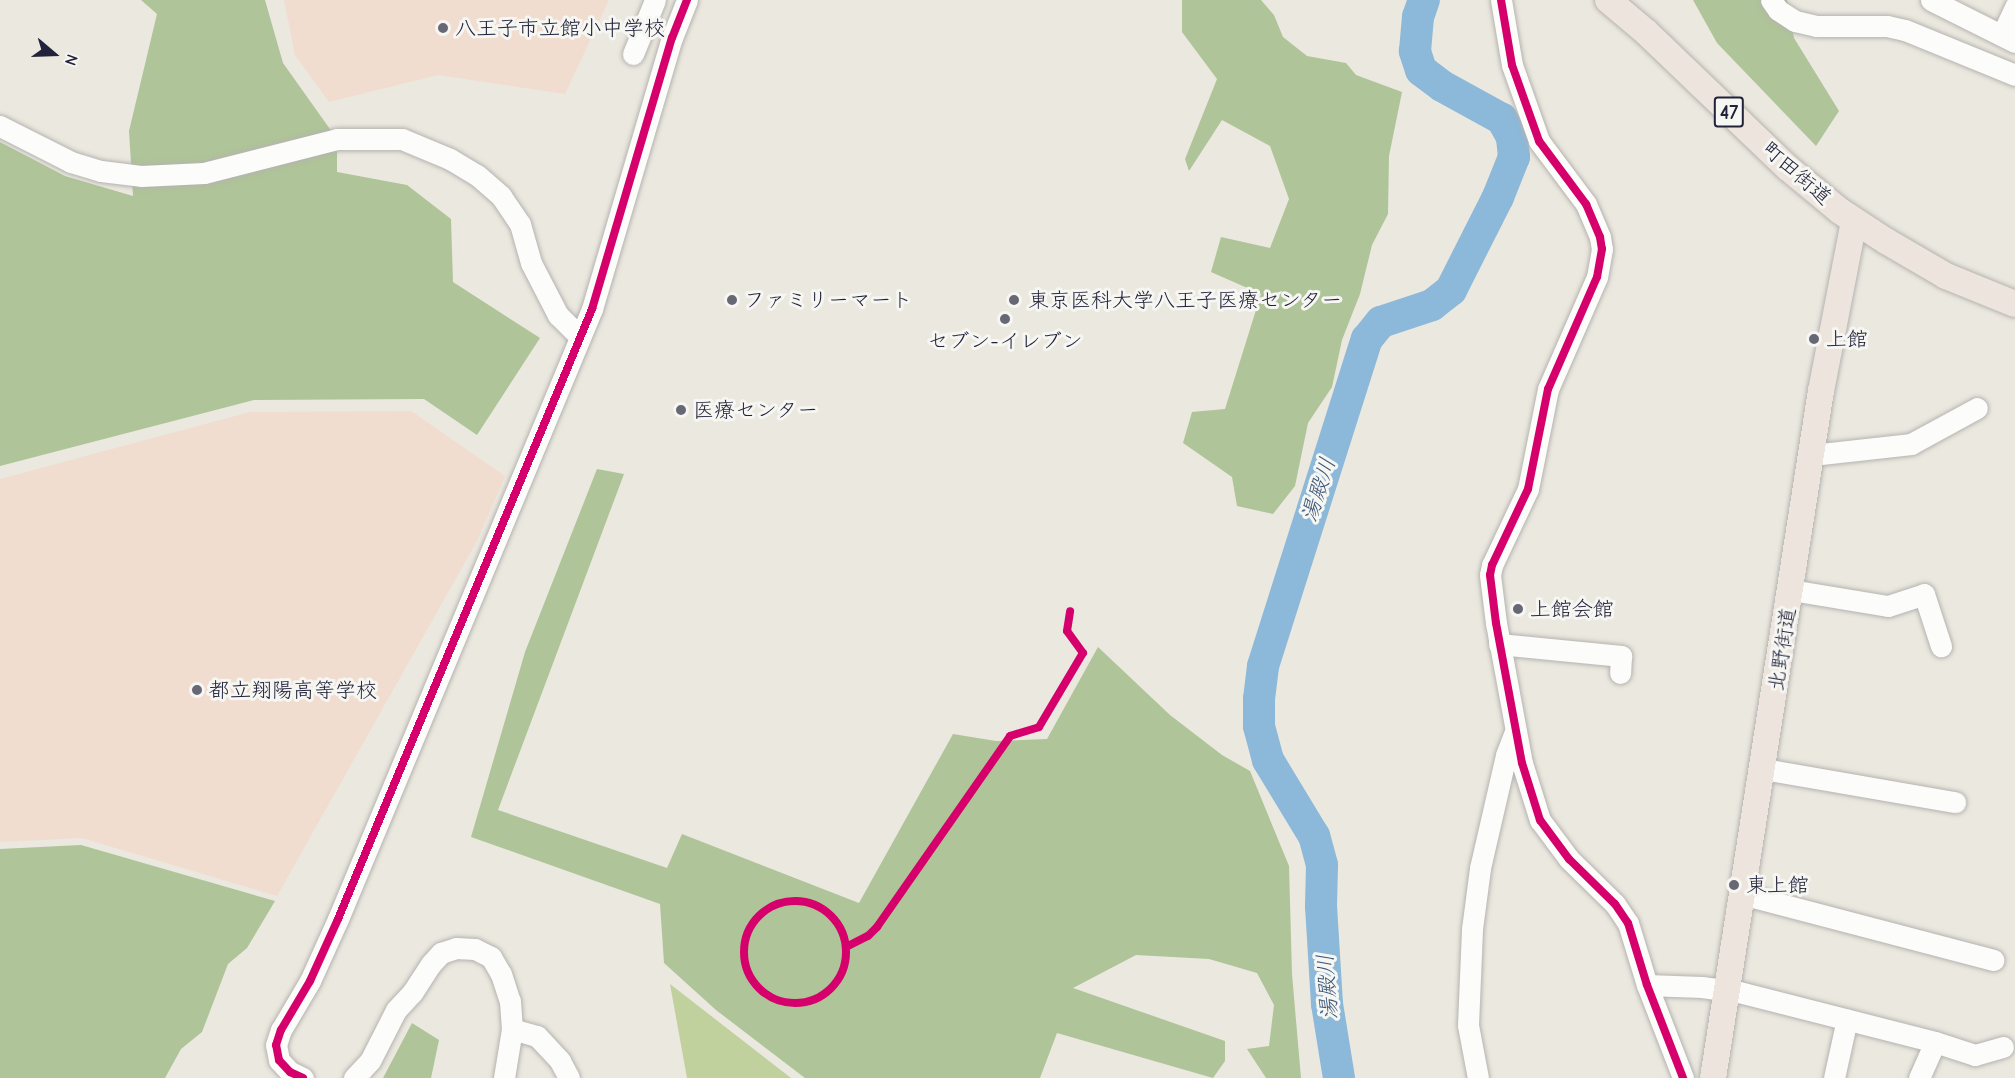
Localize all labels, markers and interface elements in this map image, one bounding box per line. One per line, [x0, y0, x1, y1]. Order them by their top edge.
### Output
place label: 八王子市立館小中学校 [455, 15, 665, 41]
marker: 八王子市立館小中学校 [436, 21, 450, 35]
north arrow [24, 24, 84, 84]
text: N [61, 52, 81, 68]
road number: 47 [1712, 95, 1746, 129]
street label: 町田街道 [1757, 136, 1837, 210]
place label: ファミリーマート [744, 287, 912, 313]
place label: 東京医科大学八王子医療センター [1028, 287, 1343, 313]
marker: 東京医科大学八王子医療センター [1005, 291, 1023, 309]
marker: ファミリーマート [725, 293, 739, 307]
marker: セブン-イレブン [998, 312, 1012, 326]
place label: 上館 [1826, 326, 1868, 352]
place label: セブン-イレブン [927, 328, 1083, 354]
marker: 上館 [1807, 332, 1821, 346]
place label: 医療センター [693, 397, 819, 423]
marker: 医療センター [674, 403, 688, 417]
water label: 湯殿川 [1296, 455, 1342, 525]
place label: 上館会館 [1530, 596, 1614, 622]
marker: 上館会館 [1511, 602, 1525, 616]
street label: 北野街道 [1763, 606, 1801, 692]
place label: 都立翔陽高等学校 [209, 677, 377, 703]
marker: 都立翔陽高等学校 [190, 683, 204, 697]
place label: 東上館 [1746, 872, 1809, 898]
marker: 東上館 [1727, 878, 1741, 892]
water label: 湯殿川 [1313, 953, 1343, 1021]

